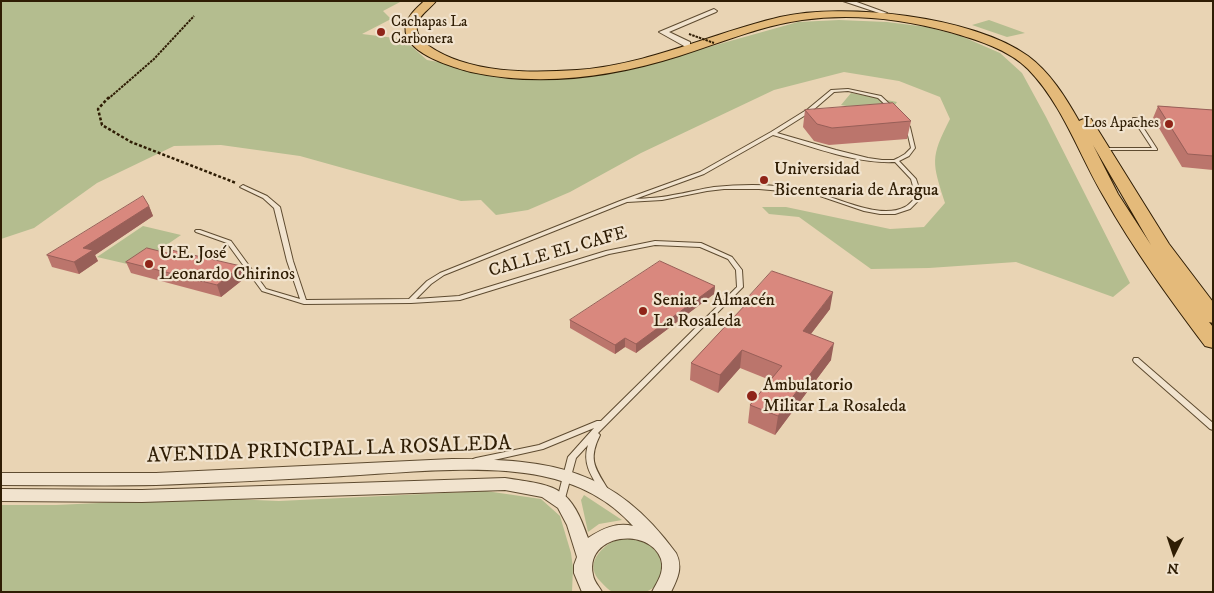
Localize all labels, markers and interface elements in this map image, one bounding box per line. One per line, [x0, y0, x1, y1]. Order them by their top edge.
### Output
place label: Cachapas La Carbonera [391, 14, 467, 49]
marker: Cachapas La Carbonera [375, 26, 387, 38]
place label: Los Apaches [1084, 115, 1159, 133]
marker: Los Apaches [1163, 118, 1175, 130]
place label: Universidad Bicentenaria de Aragua [774, 159, 939, 202]
marker: Universidad Bicentenaria de Aragua [758, 174, 770, 186]
street label: CALLE EL CAFE [486, 223, 630, 283]
place label: U.E. José Leonardo Chirinos [159, 243, 295, 286]
marker: U.E. José Leonardo Chirinos [143, 258, 155, 270]
place label: Seniat - Almacén La Rosaleda [653, 290, 775, 332]
marker: Seniat - Almacén La Rosaleda [637, 305, 649, 317]
place label: Ambulatorio Militar La Rosaleda [763, 375, 906, 418]
marker: Ambulatorio Militar La Rosaleda [745, 389, 759, 403]
street label: AVENIDA PRINCIPAL LA ROSALEDA [146, 432, 512, 470]
north arrow [1149, 528, 1199, 578]
text: N [1167, 559, 1179, 577]

